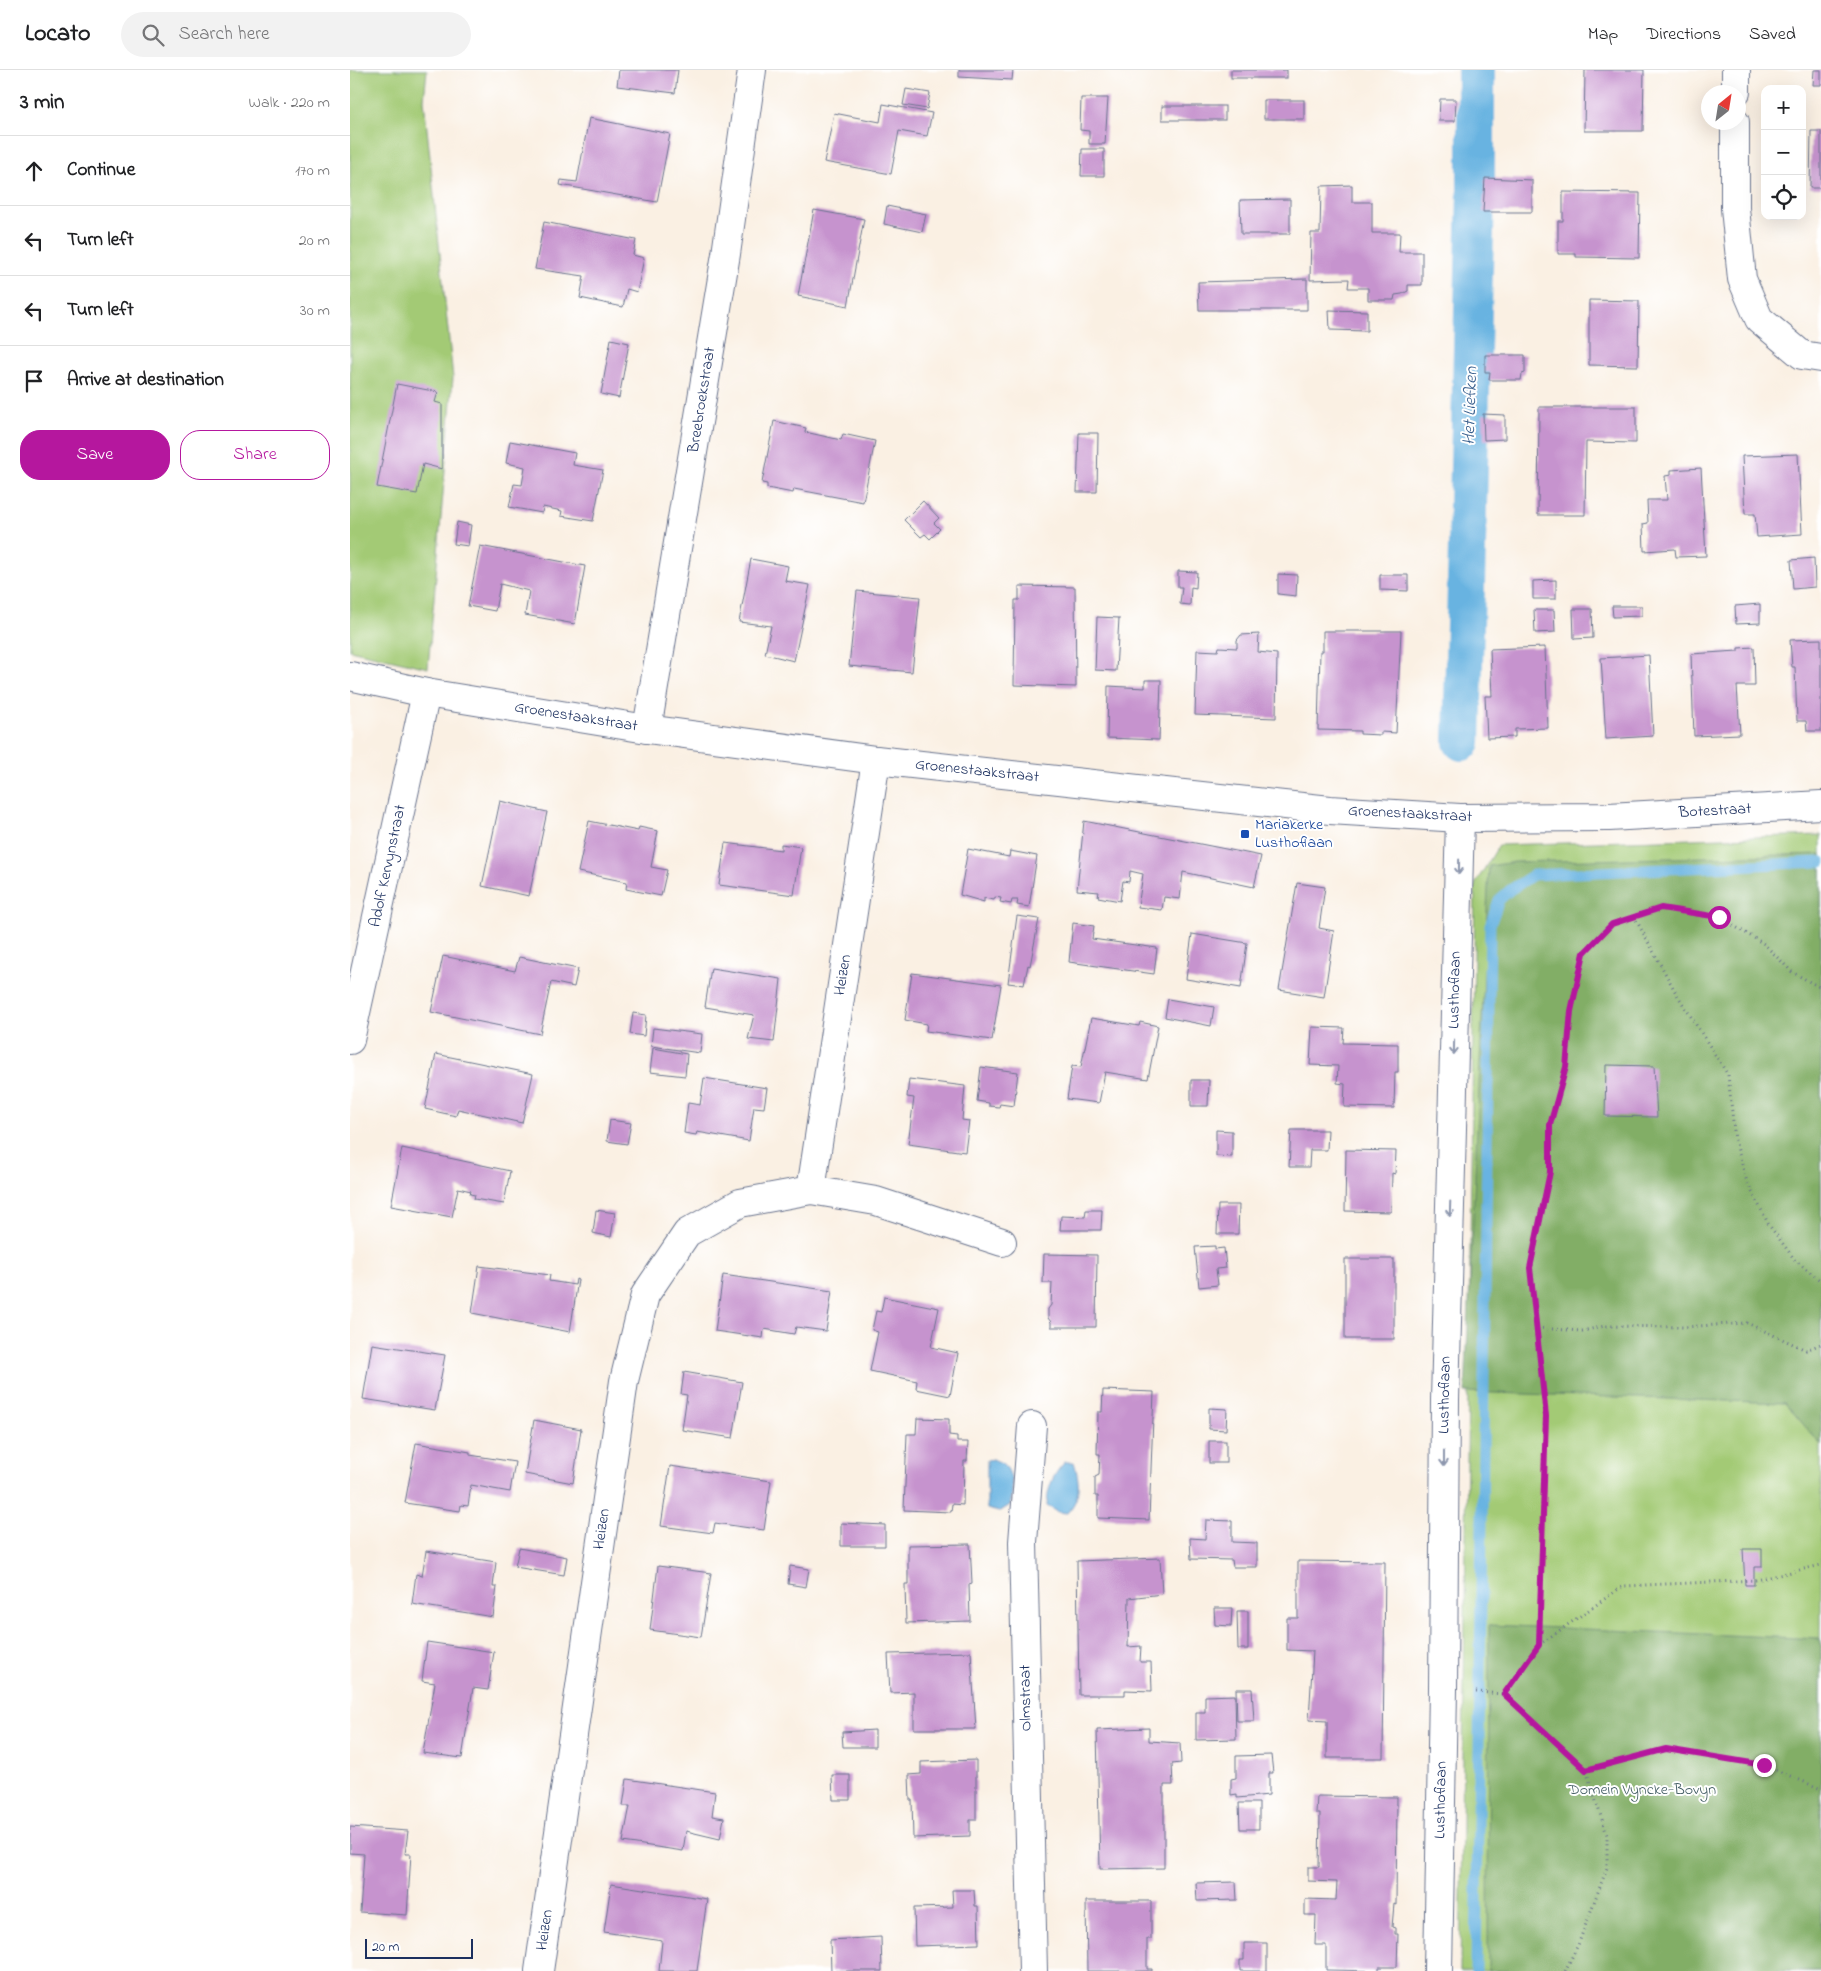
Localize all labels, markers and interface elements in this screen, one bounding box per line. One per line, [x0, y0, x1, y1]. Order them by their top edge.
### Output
search box [121, 12, 471, 57]
text: Locato [25, 17, 91, 52]
icon: search [139, 21, 167, 49]
text: Search here [179, 21, 270, 48]
text: Map [1588, 22, 1618, 48]
text: Directions [1646, 22, 1721, 48]
text: Saved [1749, 22, 1796, 48]
north arrow [1701, 85, 1746, 130]
map controls [1761, 85, 1806, 220]
button: + [1761, 85, 1806, 130]
text: 3 min [20, 88, 64, 118]
text: Walk · 220 m [249, 91, 330, 115]
button: − [1761, 130, 1806, 175]
icon: ahead [20, 157, 48, 185]
text: Continue [67, 157, 135, 184]
text: 170 m [295, 159, 330, 183]
button: locate [1761, 175, 1806, 220]
icon: left [20, 227, 48, 255]
text: Turn left [67, 227, 134, 254]
text: 20 m [299, 229, 330, 253]
icon: left [20, 297, 48, 325]
text: Turn left [67, 297, 134, 324]
text: 30 m [300, 299, 330, 323]
street label: Breebroekstraat [682, 345, 722, 456]
water label: Het Liefken [1457, 365, 1485, 446]
icon: arrive [20, 367, 48, 395]
text: Arrive at destination [67, 367, 224, 394]
button: Save [20, 430, 170, 480]
button: Share [180, 430, 330, 480]
street label: Groenestaakstraat [513, 695, 640, 739]
street label: Groenestaakstraat [914, 753, 1041, 790]
street label: Botestraat [1677, 797, 1753, 825]
street label: Groenestaakstraat [1347, 799, 1473, 829]
street label: Adolf Kervynstraat [363, 802, 413, 930]
place label: Mariakerke Lusthoflaan [1255, 813, 1333, 855]
marker: Mariakerke Lusthoflaan [1239, 828, 1251, 840]
one-way arrow [1454, 859, 1463, 875]
route start [1708, 906, 1731, 929]
street label: Lusthoflaan [1442, 951, 1468, 1029]
street label: Heizen [828, 953, 858, 997]
one-way arrow [1449, 1038, 1459, 1055]
one-way arrow [1445, 1201, 1454, 1217]
street label: Lusthoflaan [1432, 1356, 1458, 1434]
one-way arrow [1439, 1451, 1449, 1467]
street label: Heizen [587, 1507, 617, 1551]
street label: Olmstraat [1013, 1664, 1039, 1732]
route end [1753, 1754, 1776, 1777]
street label: Lusthoflaan [1428, 1761, 1454, 1839]
park label: Domein Vyncke-Bovyn [1567, 1778, 1716, 1802]
street label: Heizen [530, 1908, 560, 1952]
scale bar [365, 1936, 472, 1959]
text: 20 m [372, 1937, 399, 1958]

